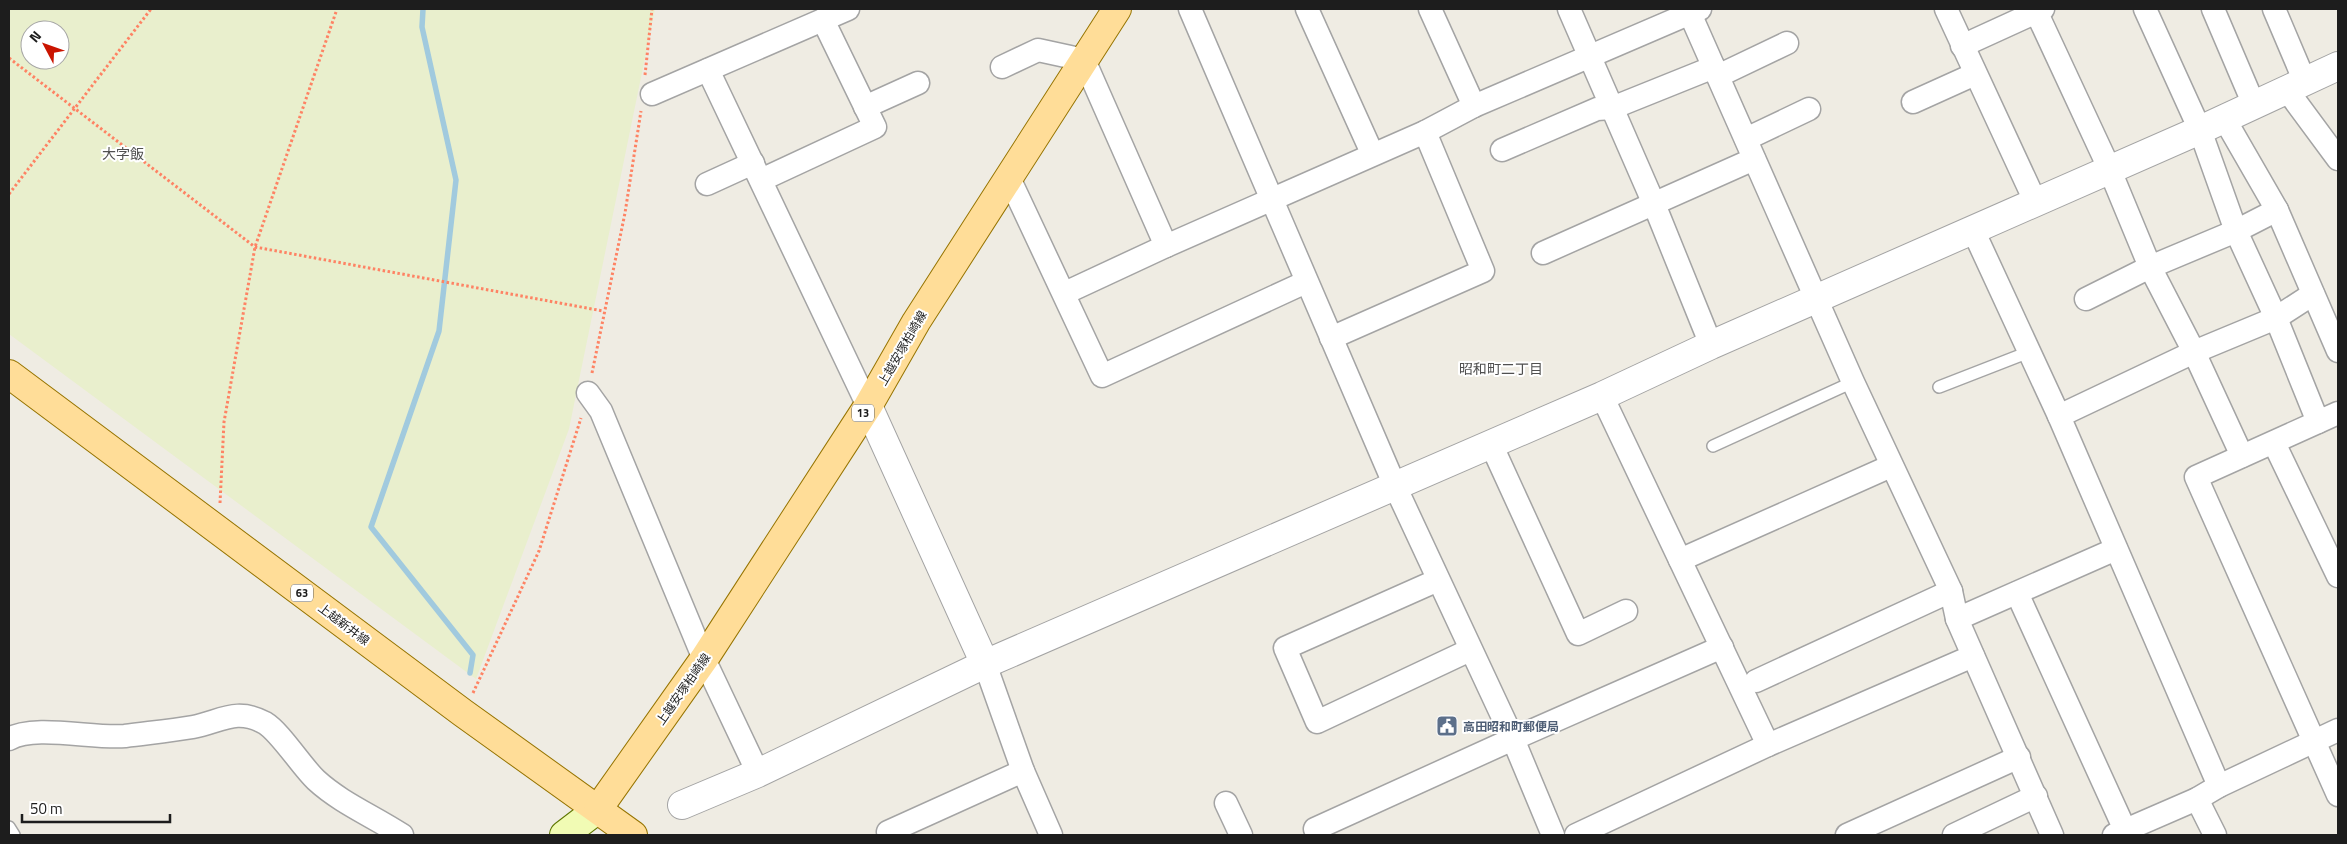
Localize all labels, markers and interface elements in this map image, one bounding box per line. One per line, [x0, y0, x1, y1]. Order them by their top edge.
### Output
north arrow [20, 20, 70, 70]
text: N [24, 26, 46, 47]
district label: 大字飯 [102, 143, 144, 164]
street label: 上越安塚柏崎線 [873, 307, 931, 389]
district label: 昭和町二丁目 [1459, 358, 1543, 379]
road number: 13 [852, 404, 874, 422]
road number: 63 [291, 584, 313, 602]
street label: 上越新井線 [314, 598, 374, 650]
street label: 上越安塚柏崎線 [651, 649, 715, 729]
public building icon: 高田昭和町郵便局 [1435, 714, 1459, 738]
place label: 高田昭和町郵便局 [1463, 717, 1559, 736]
scale bar [22, 792, 170, 824]
text: 50 m [30, 797, 63, 820]

